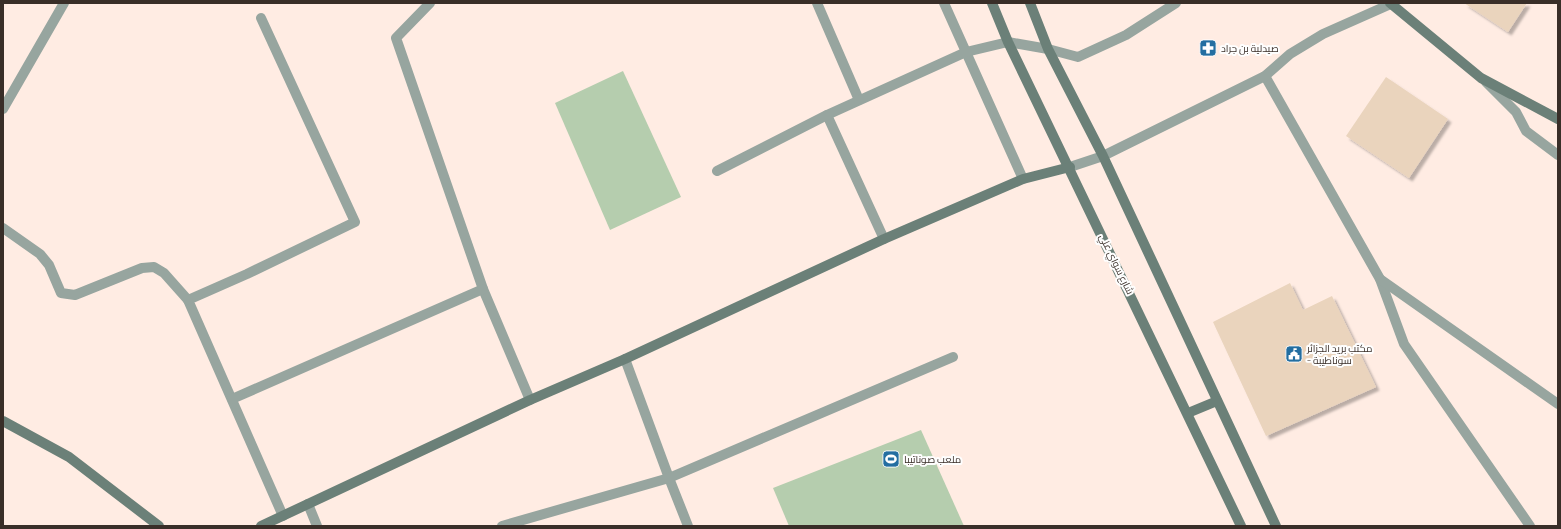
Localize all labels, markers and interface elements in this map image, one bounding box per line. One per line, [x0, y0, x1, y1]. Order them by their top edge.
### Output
pharmacy icon: صيدلية بن جراد [1198, 38, 1218, 58]
place label: صيدلية بن جراد [1221, 42, 1279, 55]
street label: شارع سواي علي [1095, 232, 1137, 297]
place label: مكتب بريد الجزائر - سوناطيبة [1306, 342, 1372, 366]
public building icon: مكتب بريد الجزائر - سوناطيبة [1284, 344, 1304, 364]
sports icon: ملعب صوناتيبا [881, 449, 901, 469]
place label: ملعب صوناتيبا [904, 453, 961, 465]

